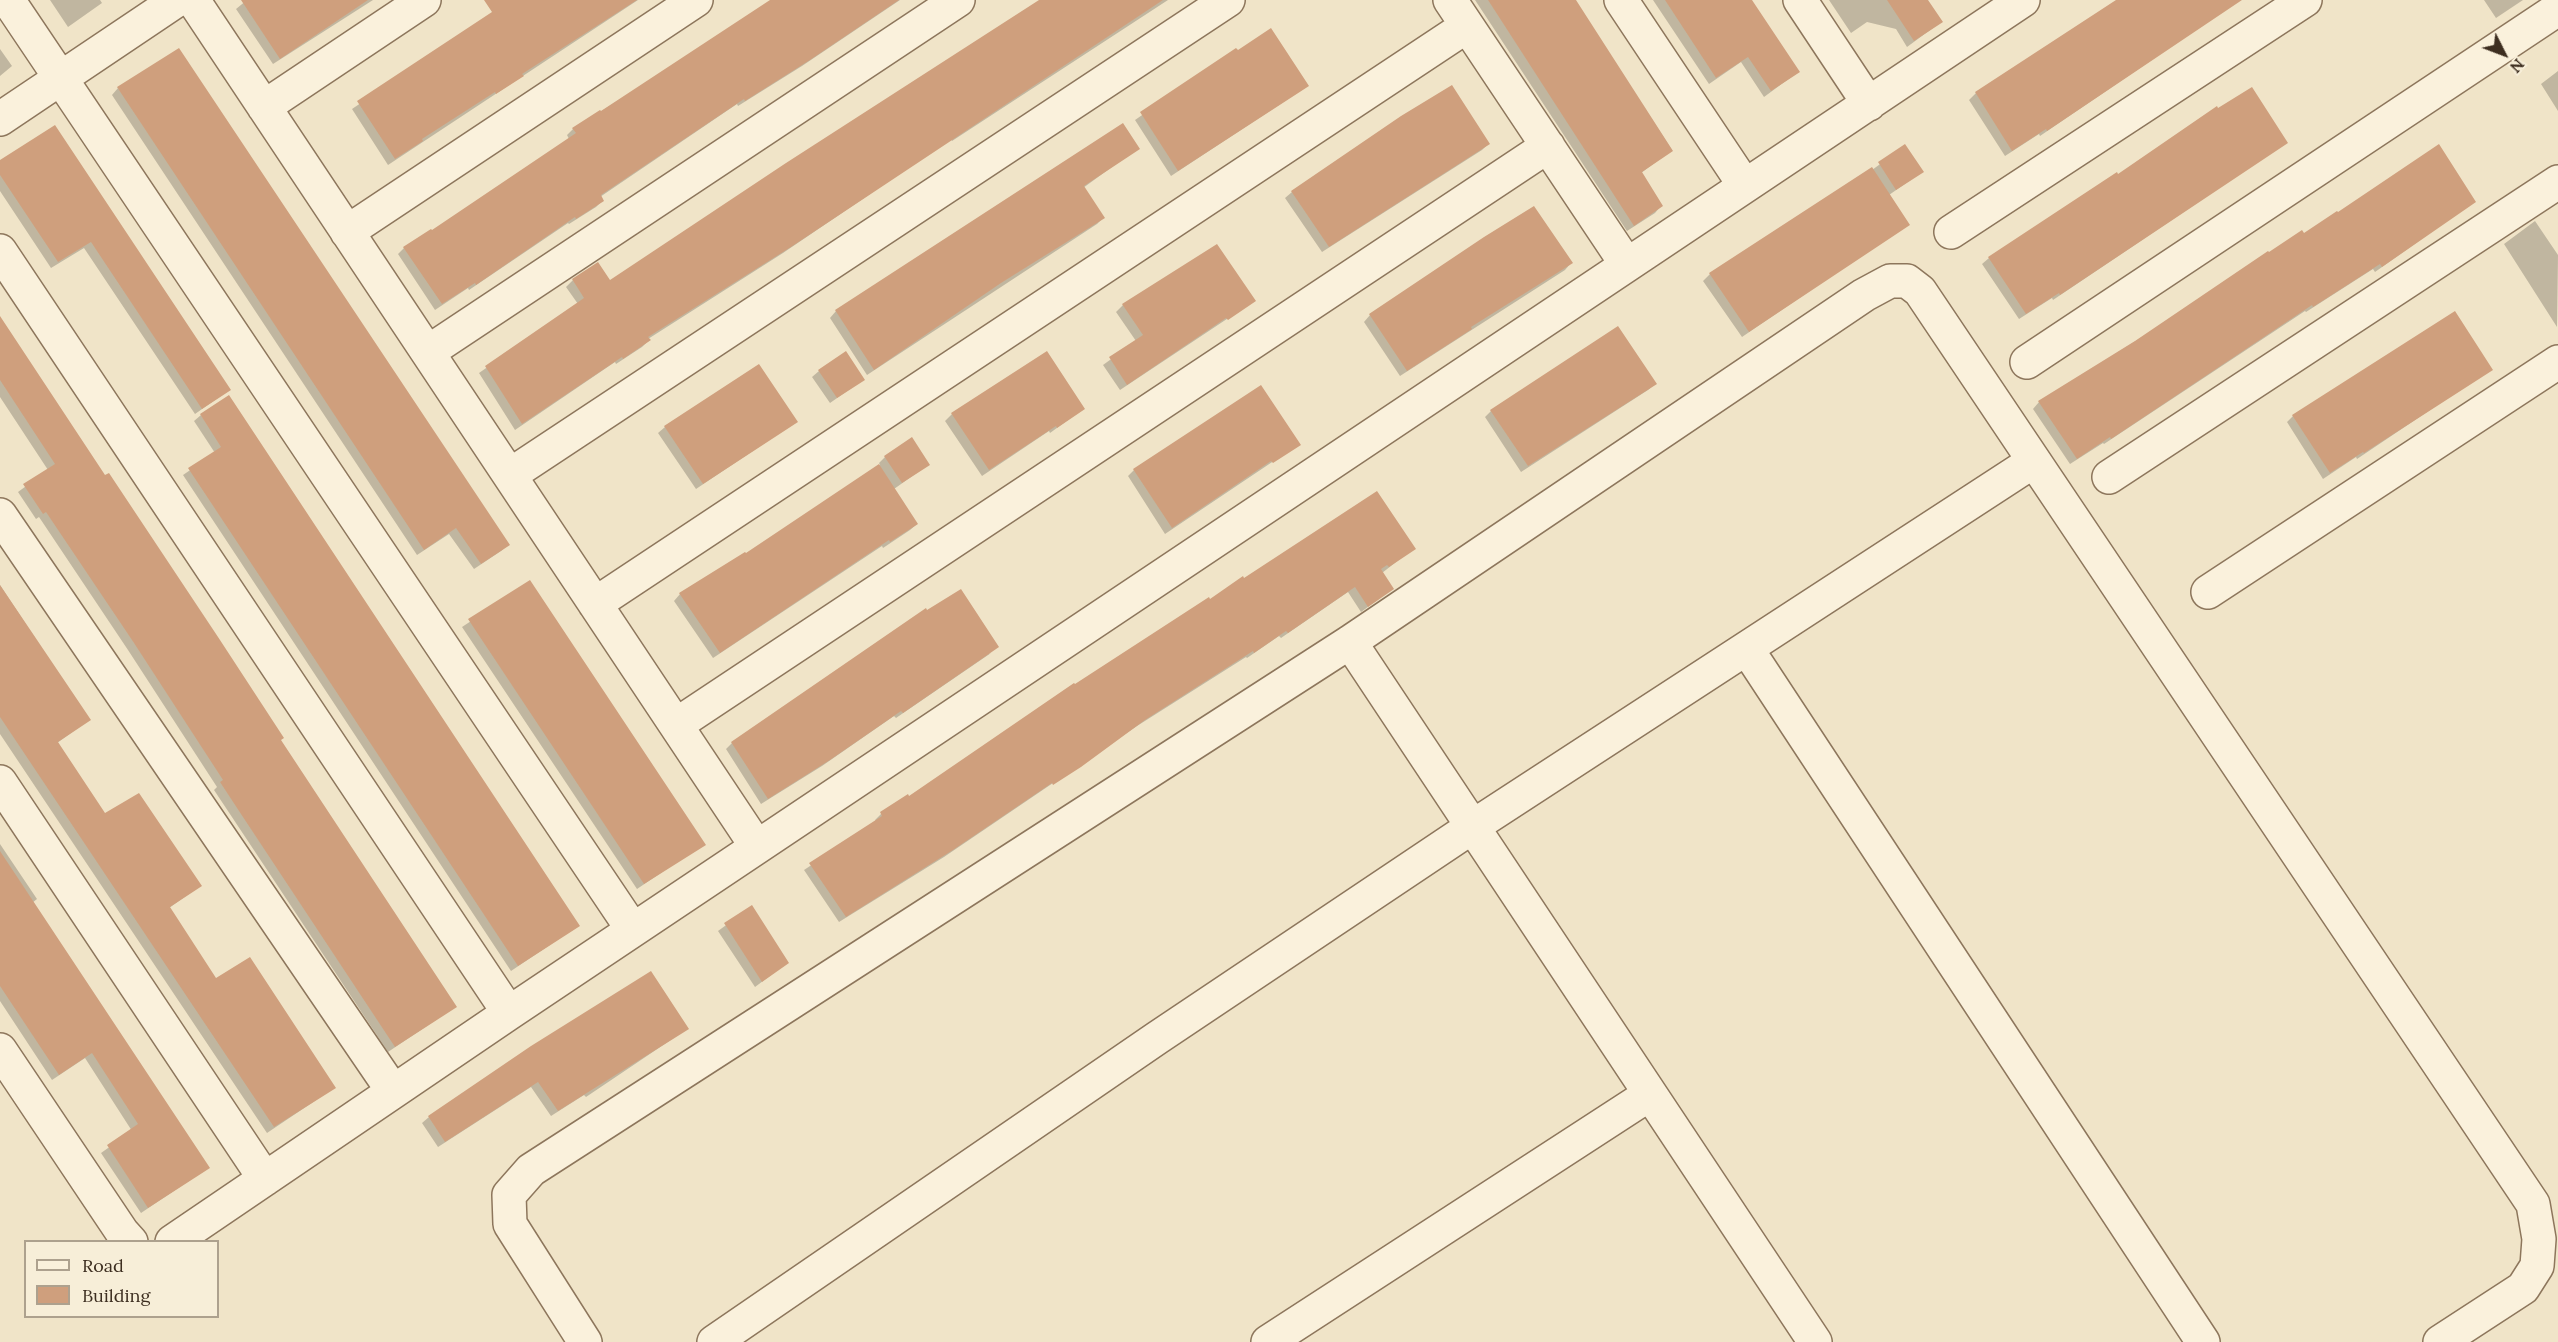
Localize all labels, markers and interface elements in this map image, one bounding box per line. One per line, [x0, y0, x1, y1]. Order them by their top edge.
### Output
north arrow [2474, 24, 2534, 84]
text: N [2506, 55, 2529, 77]
legend [24, 1240, 219, 1318]
text: Road [82, 1254, 124, 1277]
text: Building [82, 1284, 150, 1307]

